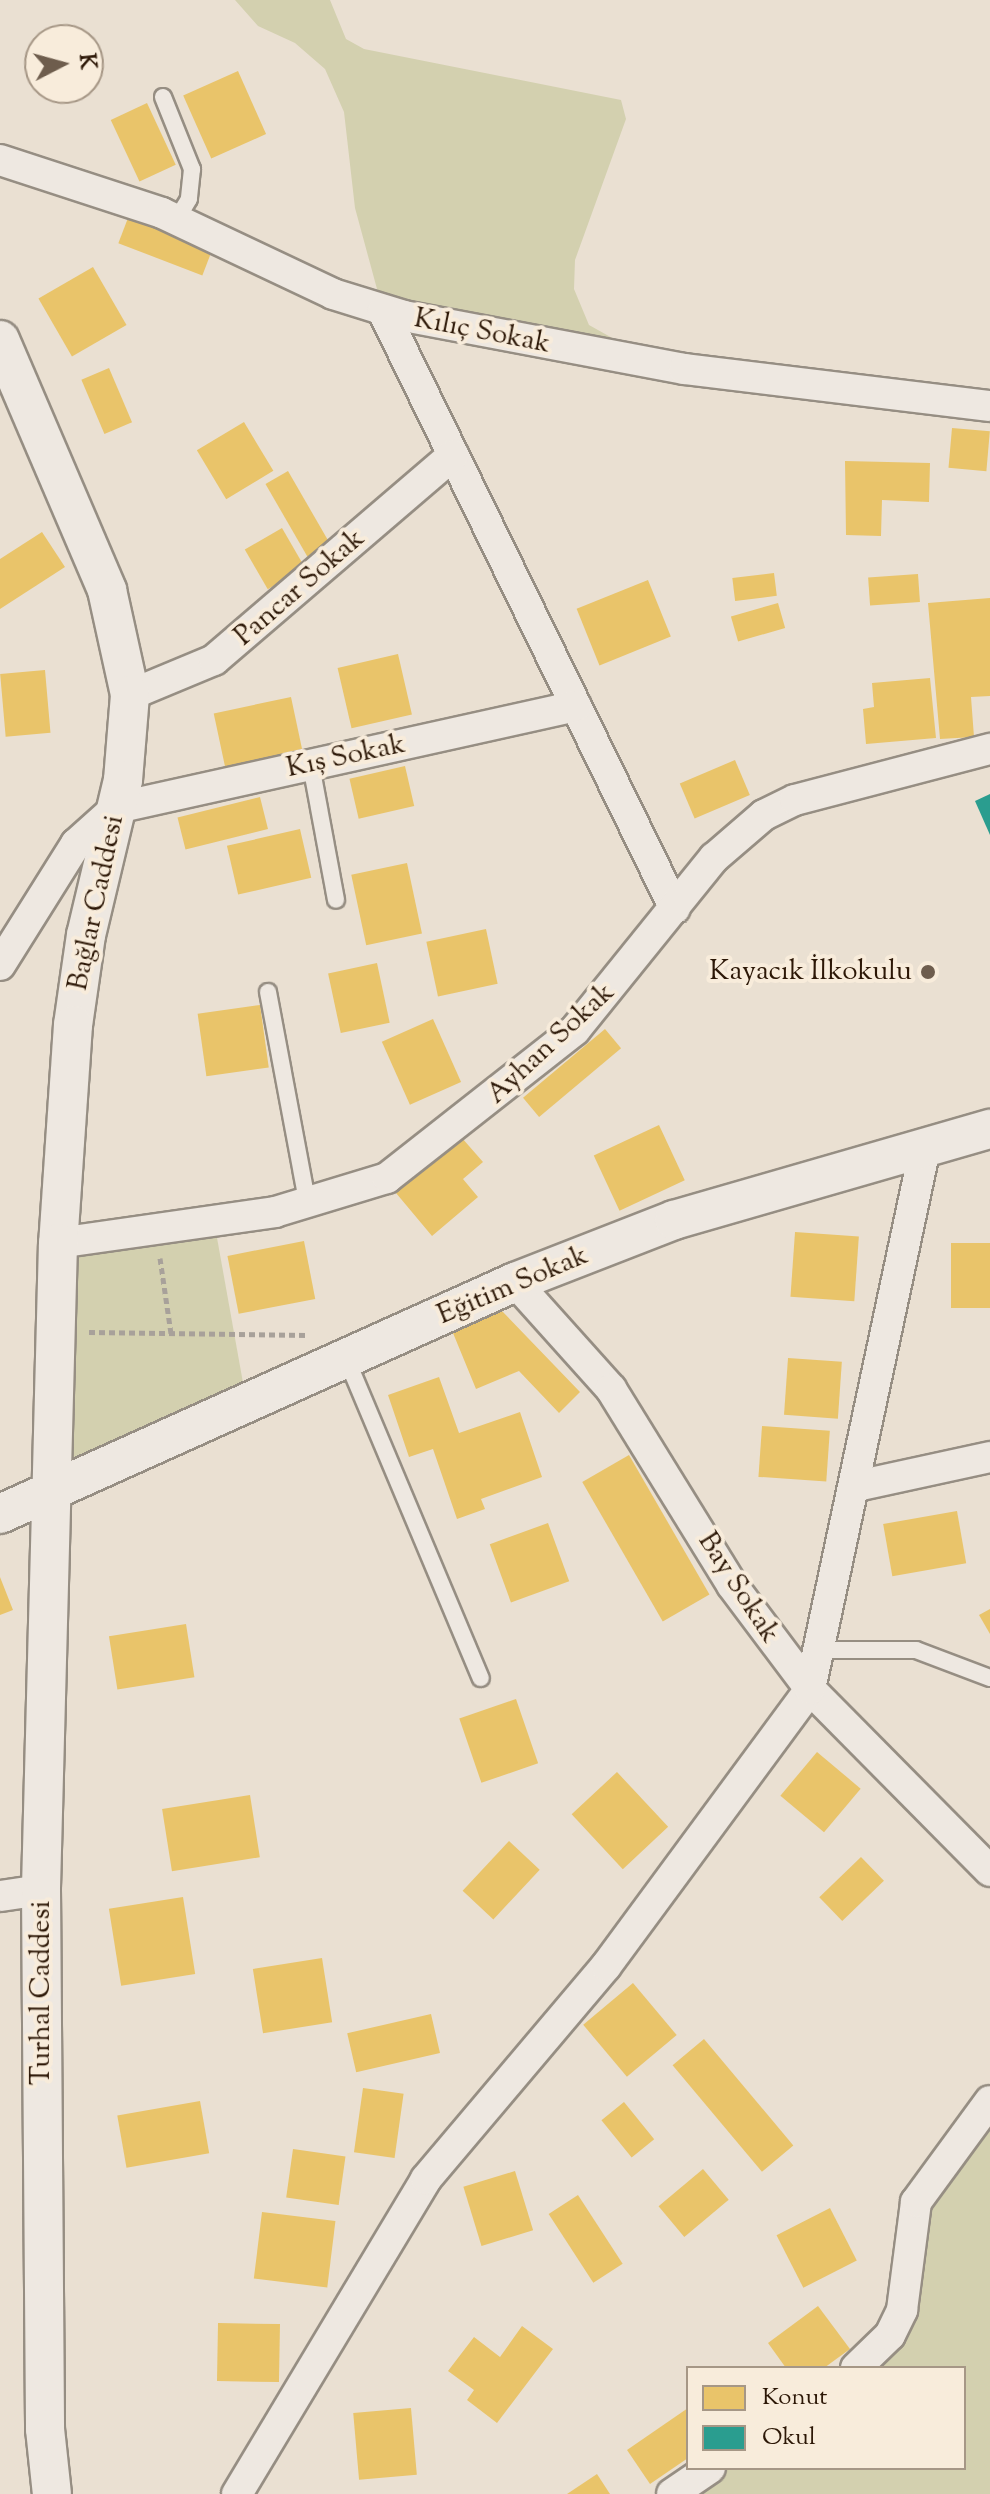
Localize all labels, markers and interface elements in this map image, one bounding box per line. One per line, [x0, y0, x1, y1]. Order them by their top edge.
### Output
north arrow [24, 24, 104, 104]
text: K [69, 52, 103, 71]
street label: Kılıç Sokak [411, 302, 553, 362]
street label: Pancar Sokak [228, 522, 372, 654]
street label: Kış Sokak [284, 728, 408, 786]
street label: Bağlar Caddesi [62, 812, 132, 994]
place label: Kayacık İlkokulu [709, 955, 912, 989]
marker: Kayacık İlkokulu [919, 963, 937, 981]
street label: Ayhan Sokak [480, 976, 622, 1112]
street label: Eğitim Sokak [433, 1239, 593, 1333]
street label: Bay Sokak [690, 1526, 786, 1650]
street label: Turhal Caddesi [25, 1901, 59, 2085]
legend [686, 2366, 966, 2470]
text: Konut [762, 2381, 827, 2415]
text: Okul [762, 2421, 816, 2455]

